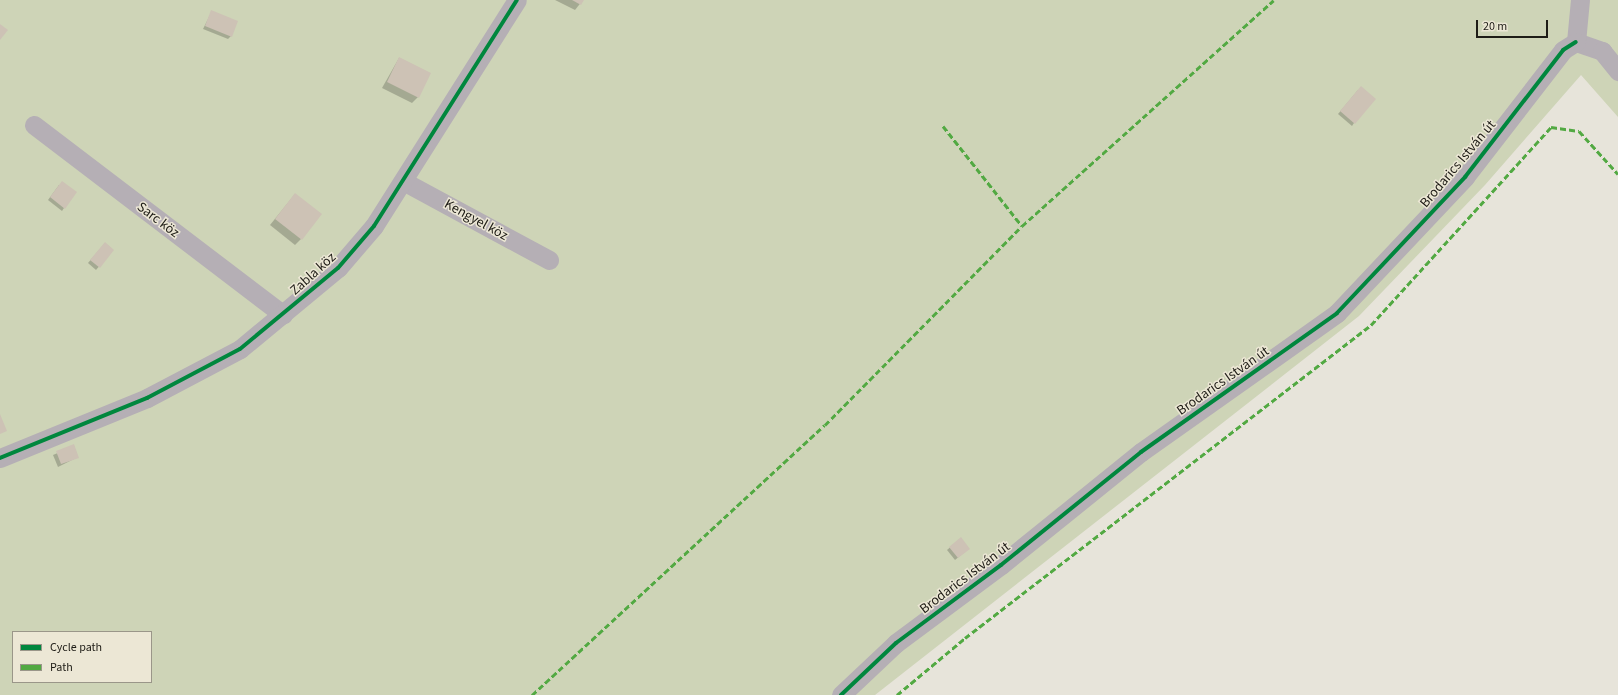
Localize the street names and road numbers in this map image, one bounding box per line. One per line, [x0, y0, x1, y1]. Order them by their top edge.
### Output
street label: Brodarics István út [1417, 117, 1499, 211]
street label: Kengyel köz [441, 196, 511, 244]
street label: Sarc köz [134, 199, 182, 241]
street label: Zabla köz [287, 249, 339, 299]
street label: Brodarics István út [1174, 343, 1272, 419]
street label: Brodarics István út [916, 539, 1014, 617]

